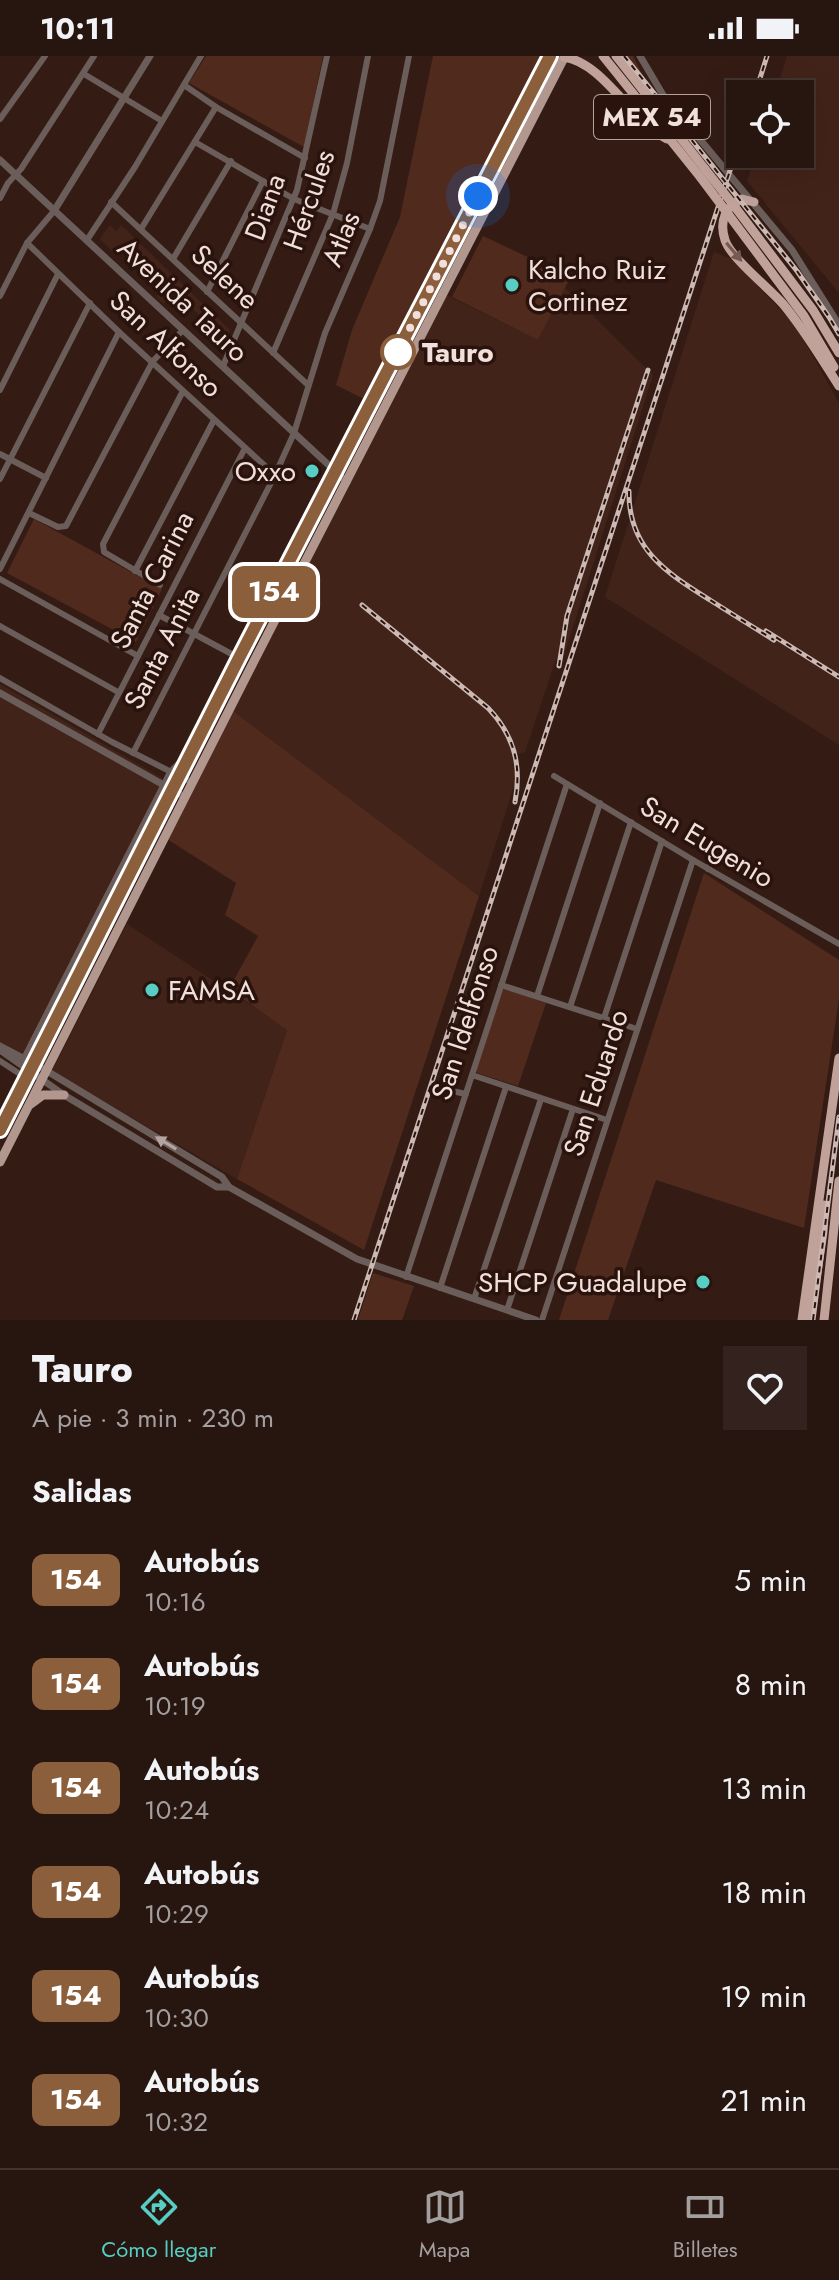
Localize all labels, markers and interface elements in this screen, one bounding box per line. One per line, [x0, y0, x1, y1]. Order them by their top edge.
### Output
text: 10:11 [40, 7, 115, 50]
map controls [726, 80, 814, 168]
button: locate [726, 80, 814, 168]
road number: MEX 54 [594, 95, 710, 139]
street label: Hércules [273, 144, 345, 256]
street label: Diana [234, 168, 296, 246]
your location [458, 176, 498, 216]
street label: Atlas [311, 205, 371, 273]
street label: Avenida Tauro [108, 228, 258, 372]
street label: Selene [182, 235, 268, 319]
one-way arrow [725, 242, 742, 262]
place label: Kalcho Ruiz Cortinez [528, 249, 666, 322]
marker: Kalcho Ruiz Cortinez [503, 276, 521, 294]
street label: San Alfonso [100, 281, 232, 407]
place label: Tauro [422, 332, 494, 373]
marker: Tauro [381, 335, 415, 369]
place label: Oxxo [235, 451, 296, 492]
marker: Oxxo [303, 462, 321, 480]
street label: Santa Carina [100, 504, 204, 656]
line badge: 154 [228, 566, 320, 618]
text: 154 [248, 571, 300, 612]
street label: Santa Anita [114, 580, 210, 716]
street label: San Eugenio [632, 786, 782, 898]
street label: San Idelfonso [421, 940, 509, 1106]
place label: FAMSA [168, 970, 256, 1011]
marker: FAMSA [143, 981, 161, 999]
street label: San Eduardo [553, 1004, 639, 1162]
one-way arrow [155, 1136, 177, 1150]
place label: SHCP Guadalupe [478, 1262, 687, 1303]
marker: SHCP Guadalupe [694, 1273, 712, 1291]
text: Tauro [32, 1341, 133, 1396]
button: heart [723, 1346, 807, 1430]
text: A pie · 3 min · 230 m [32, 1399, 274, 1437]
text: Salidas [32, 1470, 132, 1513]
text: Autobús [144, 1540, 259, 1583]
text: 154 [50, 1559, 102, 1600]
text: 5 min [734, 1559, 807, 1602]
text: 10:16 [144, 1583, 206, 1621]
text: Autobús [144, 1644, 259, 1687]
text: 154 [50, 1663, 102, 1704]
text: 8 min [735, 1663, 807, 1706]
text: 10:19 [144, 1687, 206, 1725]
text: Autobús [144, 1748, 259, 1791]
text: 154 [50, 1767, 102, 1808]
text: 13 min [721, 1767, 807, 1810]
text: 10:24 [144, 1791, 209, 1829]
text: Autobús [144, 1852, 259, 1895]
text: 154 [50, 1871, 102, 1912]
text: 18 min [721, 1871, 807, 1914]
text: 10:29 [144, 1895, 209, 1933]
text: Autobús [144, 1956, 259, 1999]
text: 154 [50, 1975, 102, 2016]
text: 19 min [720, 1975, 807, 2018]
text: 10:30 [144, 1999, 209, 2037]
text: Autobús [144, 2060, 259, 2103]
text: 154 [50, 2079, 102, 2120]
text: 21 min [720, 2079, 807, 2122]
text: 10:32 [144, 2103, 208, 2141]
tab: Cómo llegar [101, 2185, 216, 2265]
tab: Mapa [419, 2185, 470, 2265]
tab: Billetes [673, 2185, 738, 2265]

